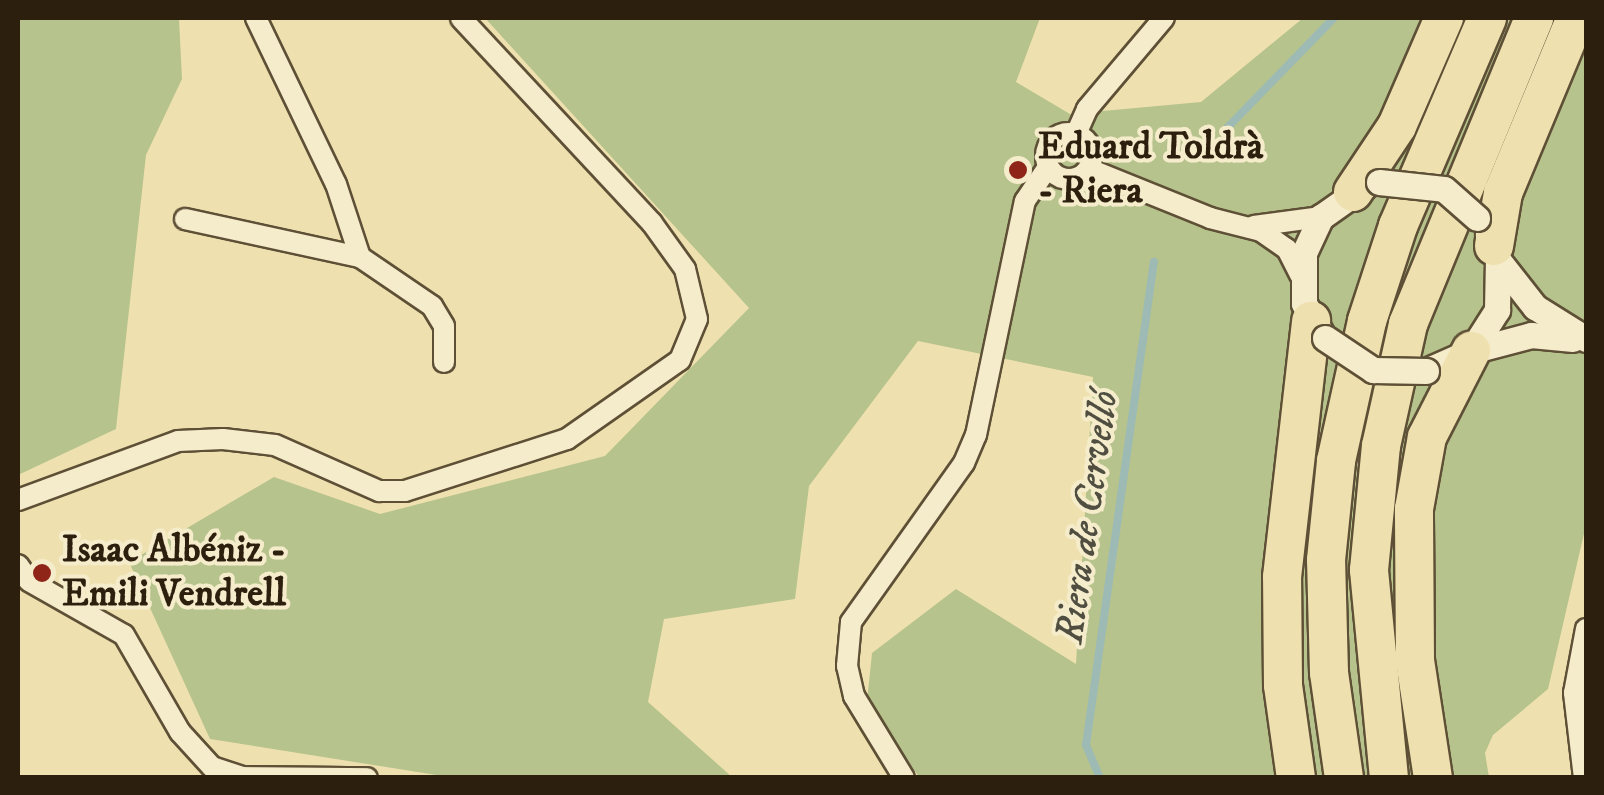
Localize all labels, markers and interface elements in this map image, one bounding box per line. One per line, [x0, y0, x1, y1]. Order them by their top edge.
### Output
place label: Eduard Toldrà - Riera [1038, 125, 1263, 214]
marker: Eduard Toldrà - Riera [1007, 159, 1029, 181]
water label: Riera de Cervelló [1047, 387, 1129, 647]
place label: Isaac Albéniz - Emili Vendrell [62, 528, 286, 618]
marker: Isaac Albéniz - Emili Vendrell [31, 562, 53, 584]

